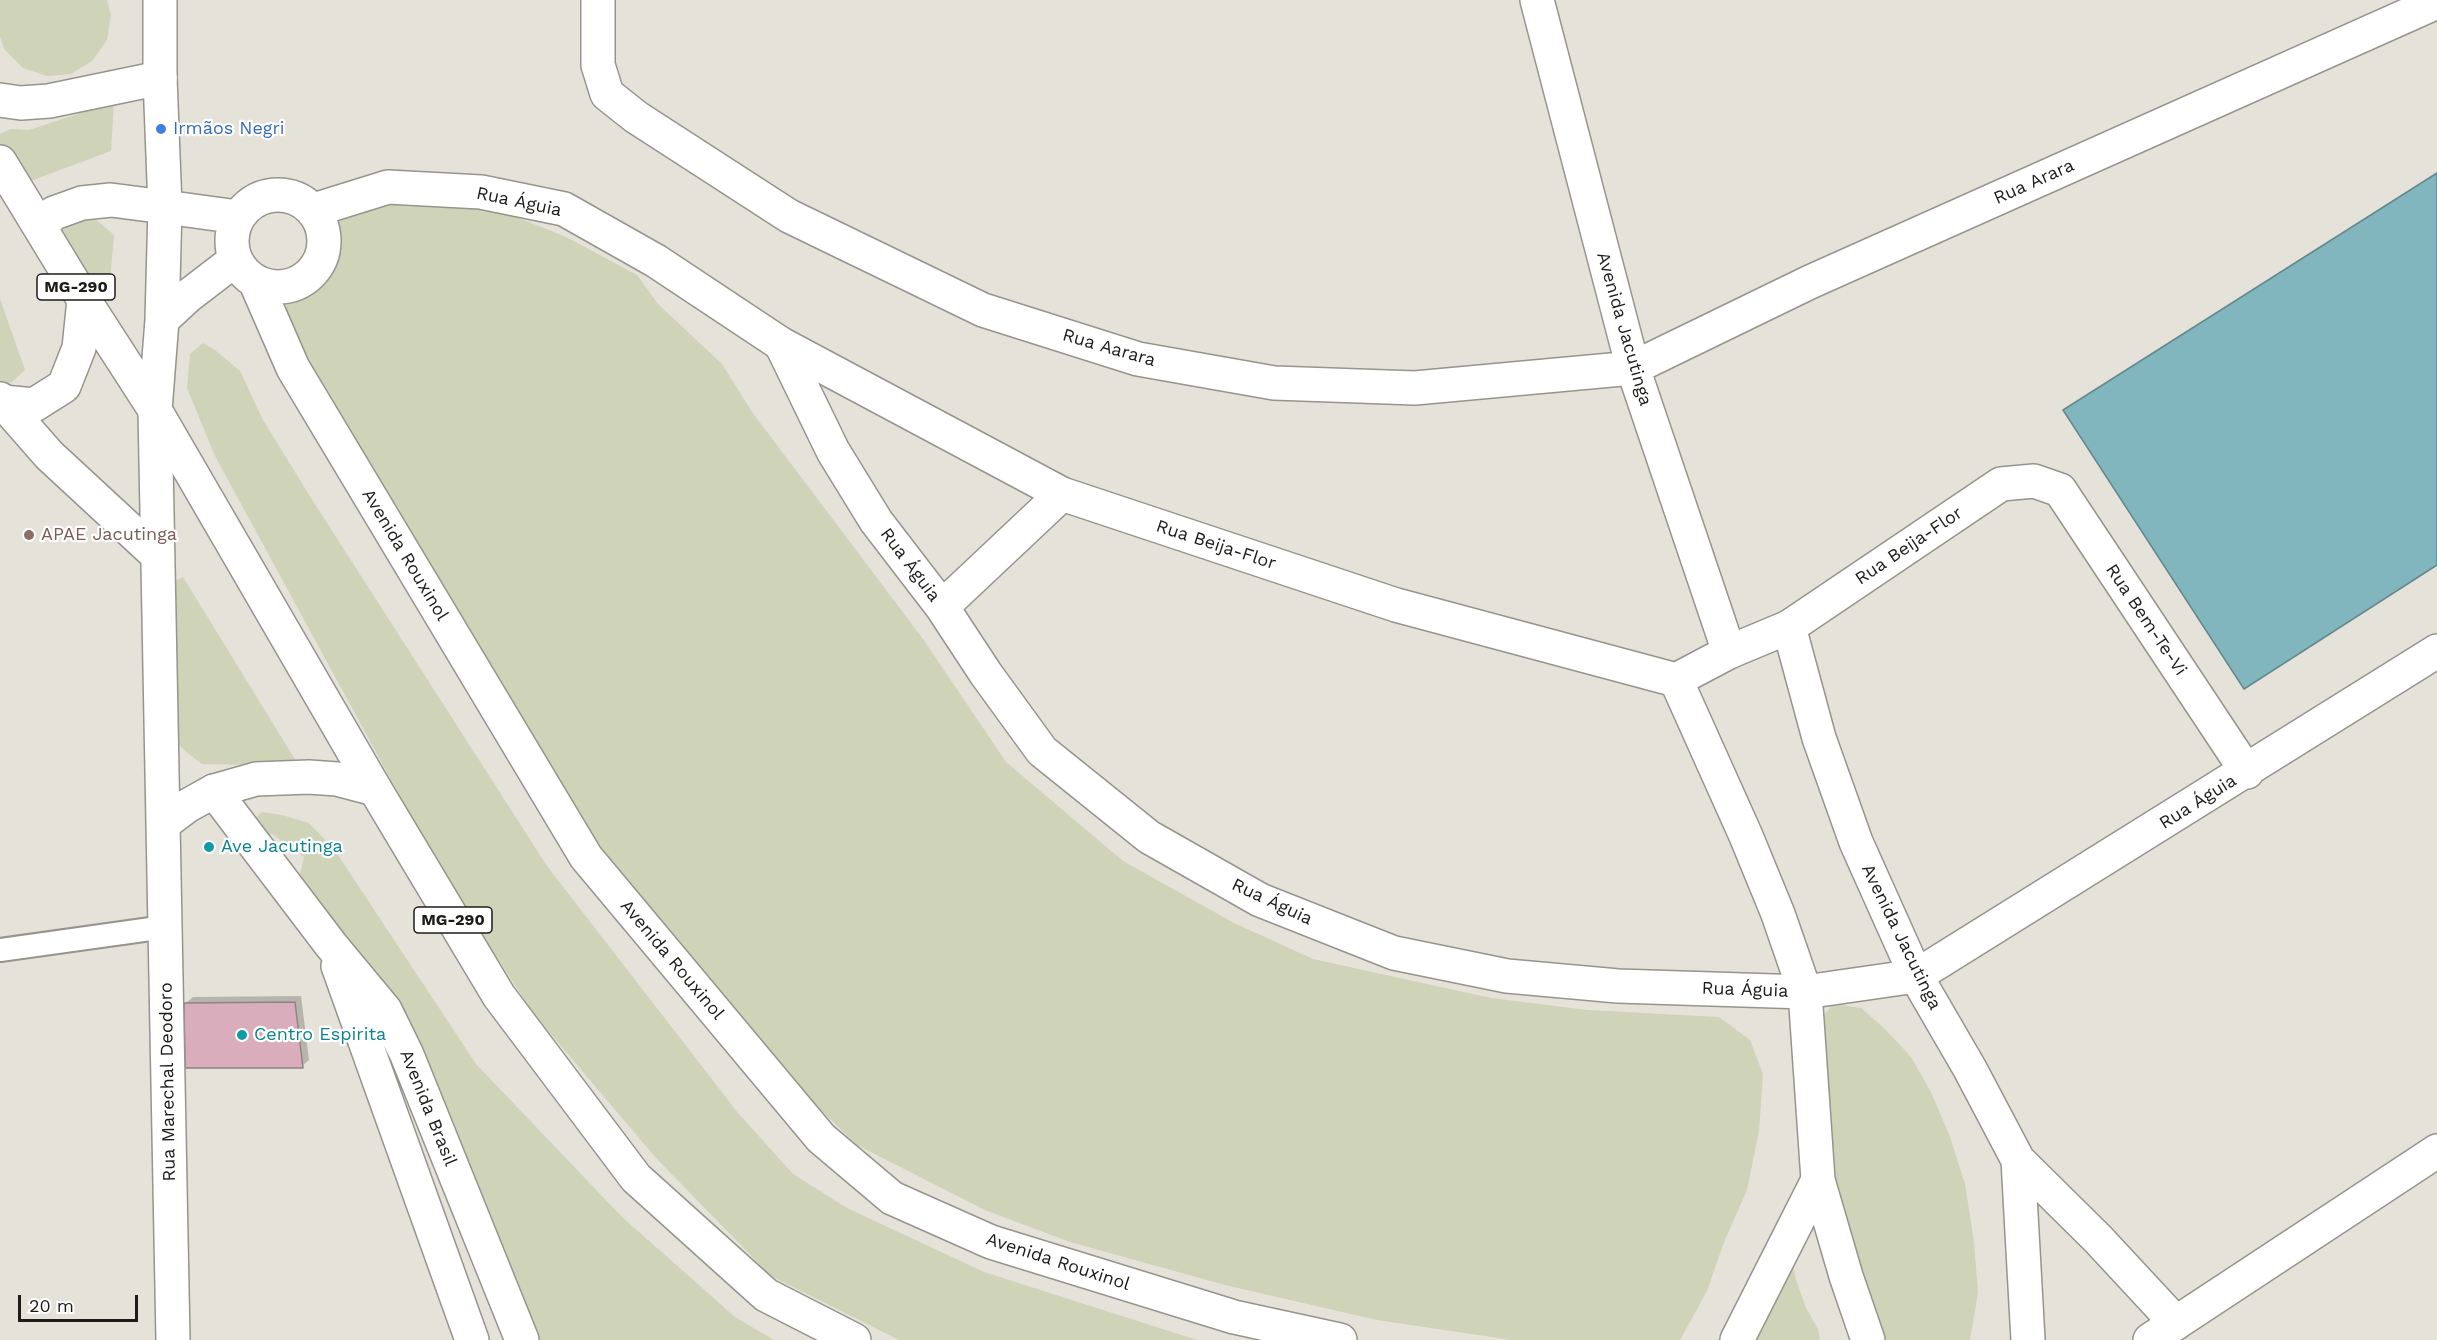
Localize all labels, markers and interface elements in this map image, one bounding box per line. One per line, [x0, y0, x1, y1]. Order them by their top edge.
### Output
place label: Irmãos Negri [173, 118, 285, 140]
marker: Irmãos Negri [154, 122, 168, 136]
street label: Rua Arara [1990, 155, 2078, 209]
street label: Rua Águia [474, 182, 564, 222]
street label: Avenida Jacutinga [1592, 250, 1656, 408]
road number: MG-290 [37, 274, 115, 300]
street label: Rua Aarara [1060, 324, 1158, 372]
street label: Avenida Rouxinol [357, 485, 453, 625]
street label: Rua Beija-Flor [1851, 502, 1967, 590]
street label: Rua Beija-Flor [1153, 515, 1279, 575]
place label: APAE Jacutinga [41, 524, 177, 546]
street label: Rua Águia [875, 524, 945, 606]
marker: APAE Jacutinga [22, 528, 36, 542]
street label: Rua Bem-Te-Vi [2101, 560, 2191, 680]
street label: Rua Águia [2155, 770, 2241, 834]
place label: Ave Jacutinga [221, 836, 343, 858]
marker: Ave Jacutinga [202, 840, 216, 854]
street label: Avenida Jacutinga [1856, 861, 1946, 1013]
street label: Rua Águia [1228, 874, 1316, 930]
street label: Avenida Rouxinol [616, 896, 728, 1024]
road number: MG-290 [414, 907, 492, 933]
street label: Rua Águia [1701, 978, 1789, 1002]
street label: Rua Marechal Deodoro [155, 982, 181, 1182]
place label: Centro Espirita [254, 1024, 386, 1046]
marker: Centro Espirita [235, 1028, 249, 1042]
street label: Avenida Brasil [395, 1047, 461, 1169]
street label: Avenida Rouxinol [983, 1229, 1133, 1295]
scale bar [21, 1283, 141, 1321]
text: 20 m [29, 1295, 74, 1316]

